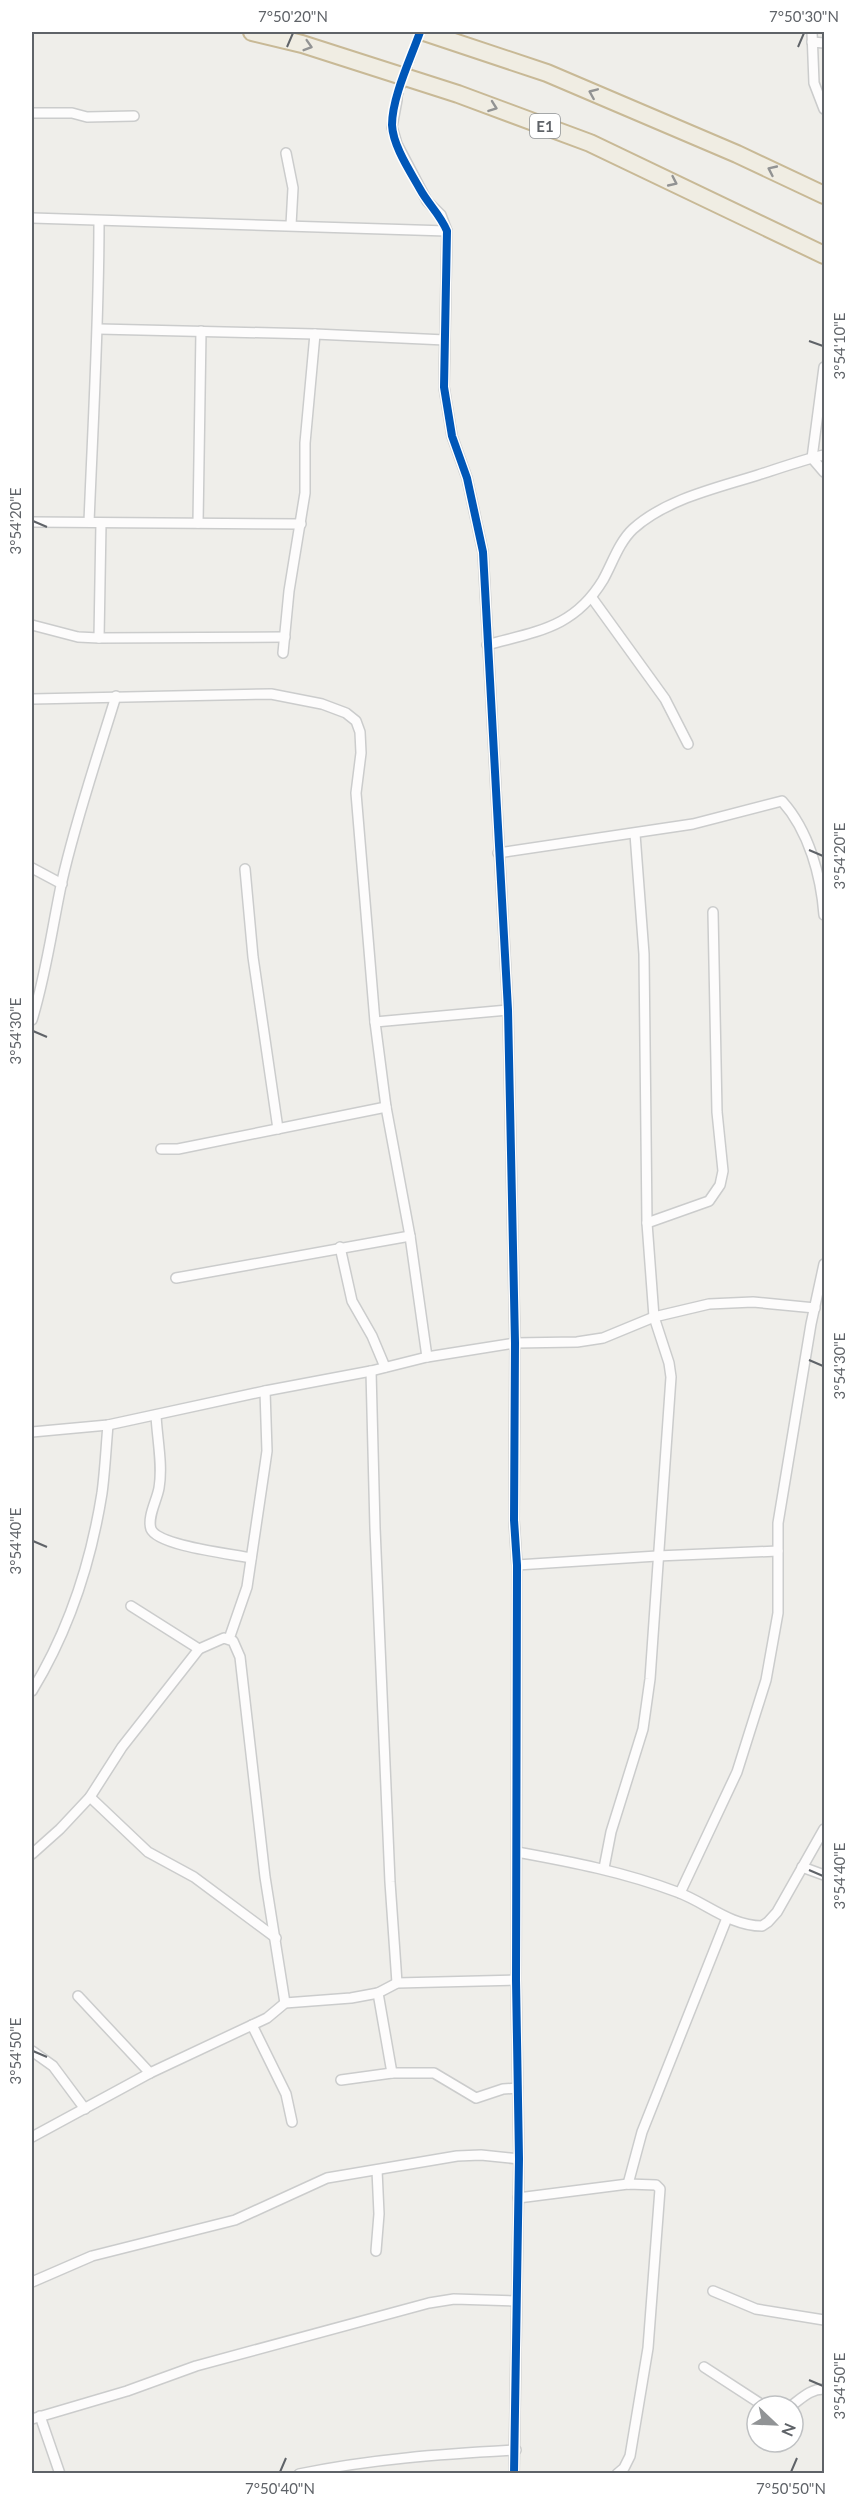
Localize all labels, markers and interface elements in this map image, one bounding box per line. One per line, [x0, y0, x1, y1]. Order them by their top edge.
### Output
text: 7°50'20"N [258, 7, 328, 25]
text: 7°50'30"N [769, 7, 839, 25]
one-way arrow [302, 39, 313, 51]
one-way arrow [588, 88, 599, 100]
one-way arrow [487, 100, 498, 113]
road number: E1 [530, 114, 560, 138]
one-way arrow [767, 166, 778, 178]
one-way arrow [667, 174, 678, 186]
text: 3°54'10"E [830, 313, 848, 380]
text: 3°54'20"E [6, 488, 24, 555]
text: 3°54'20"E [830, 823, 848, 890]
text: 3°54'30"E [6, 998, 24, 1065]
text: 3°54'30"E [830, 1333, 848, 1400]
text: 3°54'40"E [6, 1508, 24, 1575]
text: 3°54'40"E [830, 1843, 848, 1910]
text: 3°54'50"E [6, 2018, 24, 2085]
text: 3°54'50"E [830, 2353, 848, 2420]
north arrow [745, 2394, 805, 2454]
text: N [778, 2421, 800, 2439]
text: 7°50'40"N [245, 2479, 315, 2497]
text: 7°50'50"N [756, 2479, 826, 2497]

